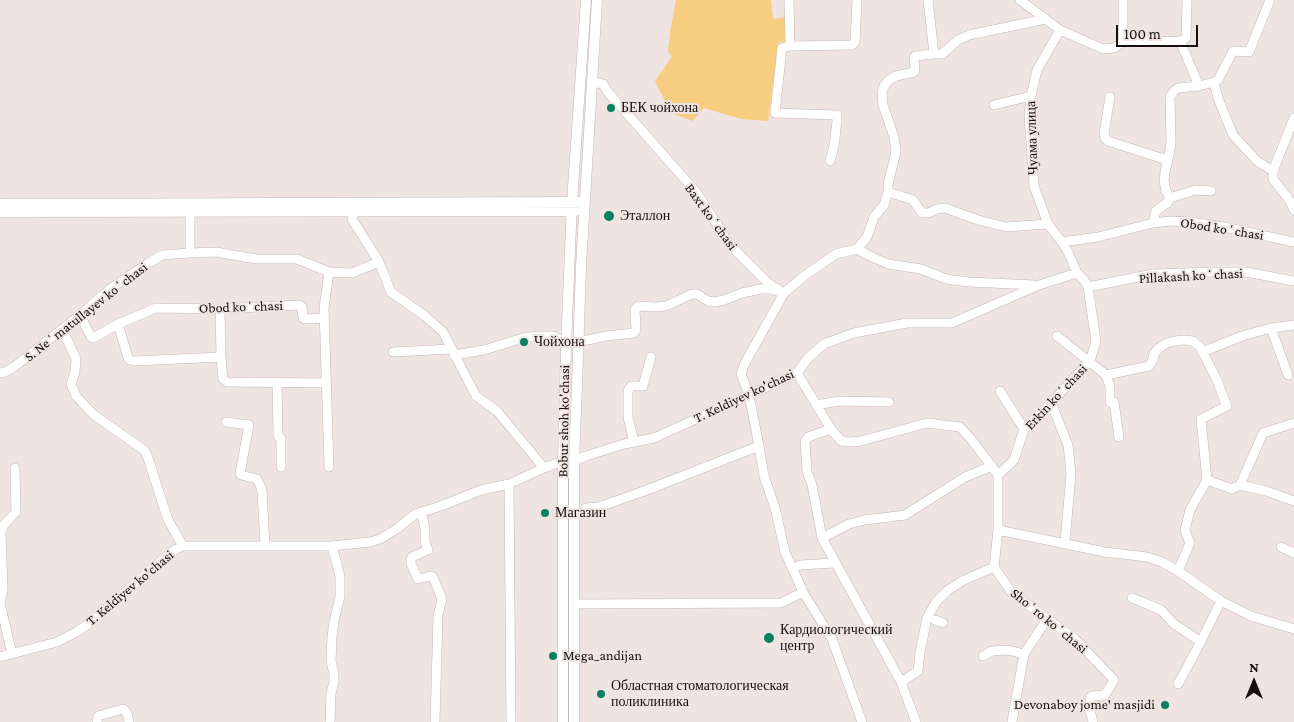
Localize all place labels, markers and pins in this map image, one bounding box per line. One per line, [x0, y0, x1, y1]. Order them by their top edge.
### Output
place label: БЕК чойхона [621, 100, 698, 116]
marker: БЕК чойхона [605, 102, 617, 114]
place label: Эталлон [620, 208, 670, 224]
marker: Эталлон [602, 209, 616, 223]
place label: Чойхона [534, 334, 585, 350]
marker: Чойхона [518, 336, 530, 348]
place label: Магазин [555, 505, 606, 521]
marker: Магазин [539, 507, 551, 519]
place label: Кардиологический центр [780, 622, 892, 654]
marker: Кардиологический центр [762, 631, 776, 645]
place label: Mega_andijan [563, 648, 642, 664]
marker: Mega_andijan [547, 650, 559, 662]
place label: Областная стоматологическая поликлиника [611, 678, 789, 710]
marker: Областная стоматологическая поликлиника [595, 688, 607, 700]
place label: Devonaboy jome' masjidi [1014, 697, 1155, 713]
marker: Devonaboy jome' masjidi [1159, 699, 1171, 711]

